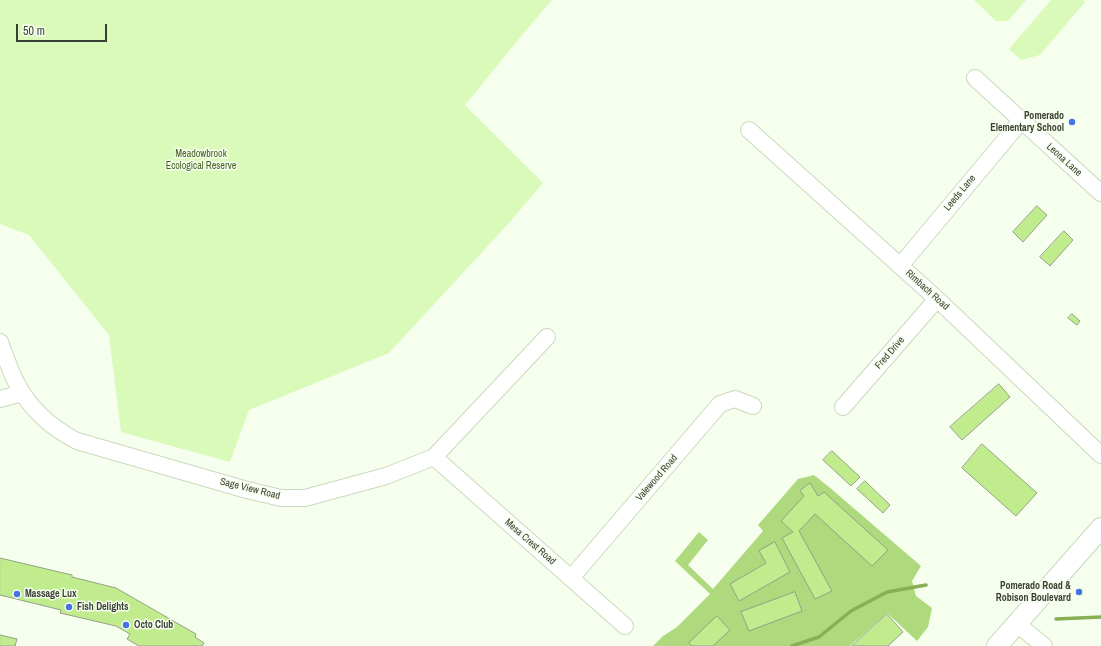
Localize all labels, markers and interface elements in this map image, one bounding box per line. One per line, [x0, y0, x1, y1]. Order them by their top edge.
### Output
scale bar [18, 16, 109, 42]
text: 50 m [23, 23, 45, 39]
place label: Pomerado Elementary School [990, 110, 1064, 134]
marker: Pomerado Elementary School [1067, 117, 1077, 127]
street label: Leona Lane [1044, 141, 1084, 179]
park label: Meadowbrook Ecological Reserve [166, 148, 236, 172]
street label: Leeds Lane [942, 173, 978, 213]
street label: Rimbach Road [903, 267, 951, 313]
street label: Fred Drive [873, 334, 907, 372]
street label: Valewood Road [634, 452, 680, 504]
street label: Sage View Road [219, 476, 281, 502]
street label: Mesa Crest Road [502, 517, 558, 567]
place label: Pomerado Road & Robison Boulevard [996, 580, 1071, 604]
marker: Pomerado Road & Robison Boulevard [1074, 587, 1084, 597]
place label: Massage Lux [25, 588, 76, 600]
marker: Massage Lux [12, 589, 22, 599]
place label: Fish Delights [77, 601, 128, 613]
marker: Fish Delights [64, 602, 74, 612]
place label: Octo Club [134, 619, 173, 631]
marker: Octo Club [121, 620, 131, 630]

